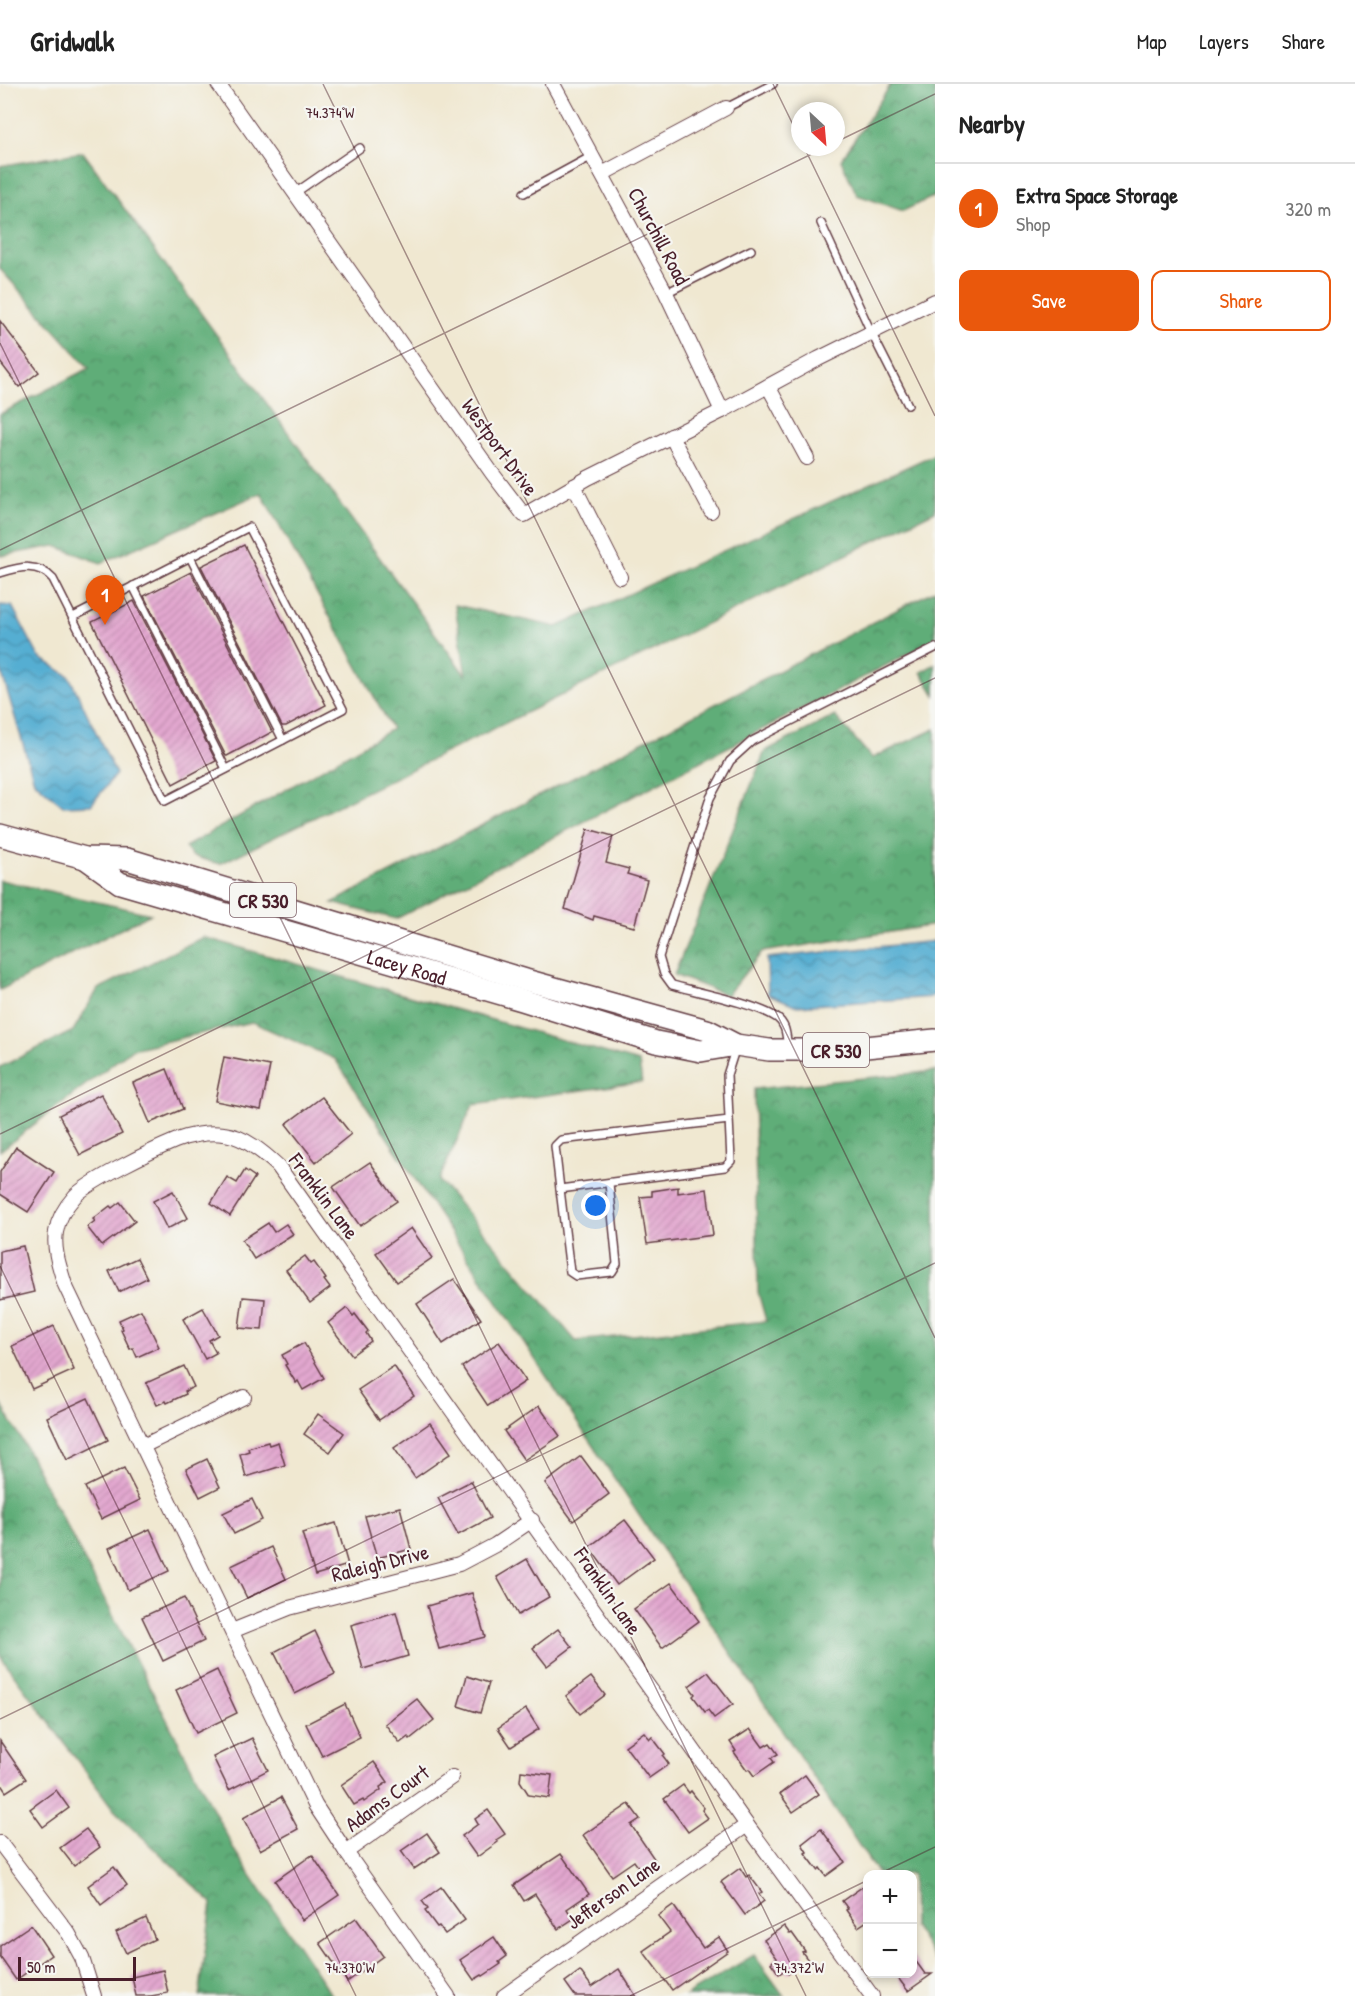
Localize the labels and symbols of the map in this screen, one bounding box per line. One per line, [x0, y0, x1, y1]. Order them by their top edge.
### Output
text: 74.374°W [306, 102, 355, 123]
north arrow [791, 102, 845, 156]
street label: Churchill Road [621, 182, 697, 290]
street label: Westport Drive [455, 392, 545, 502]
pin: 1 [86, 576, 124, 625]
road number: CR 530 [230, 883, 296, 917]
street label: Lacey Road [364, 941, 450, 992]
road number: CR 530 [803, 1033, 869, 1067]
street label: Franklin Lane [281, 1146, 366, 1245]
your location [581, 1191, 610, 1220]
street label: Raleigh Drive [328, 1537, 432, 1589]
street label: Franklin Lane [567, 1541, 649, 1641]
street label: Adams Court [339, 1757, 436, 1838]
street label: Jefferson Lane [560, 1850, 666, 1936]
scale bar [18, 1954, 136, 1982]
text: 74.370°W [325, 1957, 376, 1978]
text: 74.372°W [774, 1957, 825, 1978]

